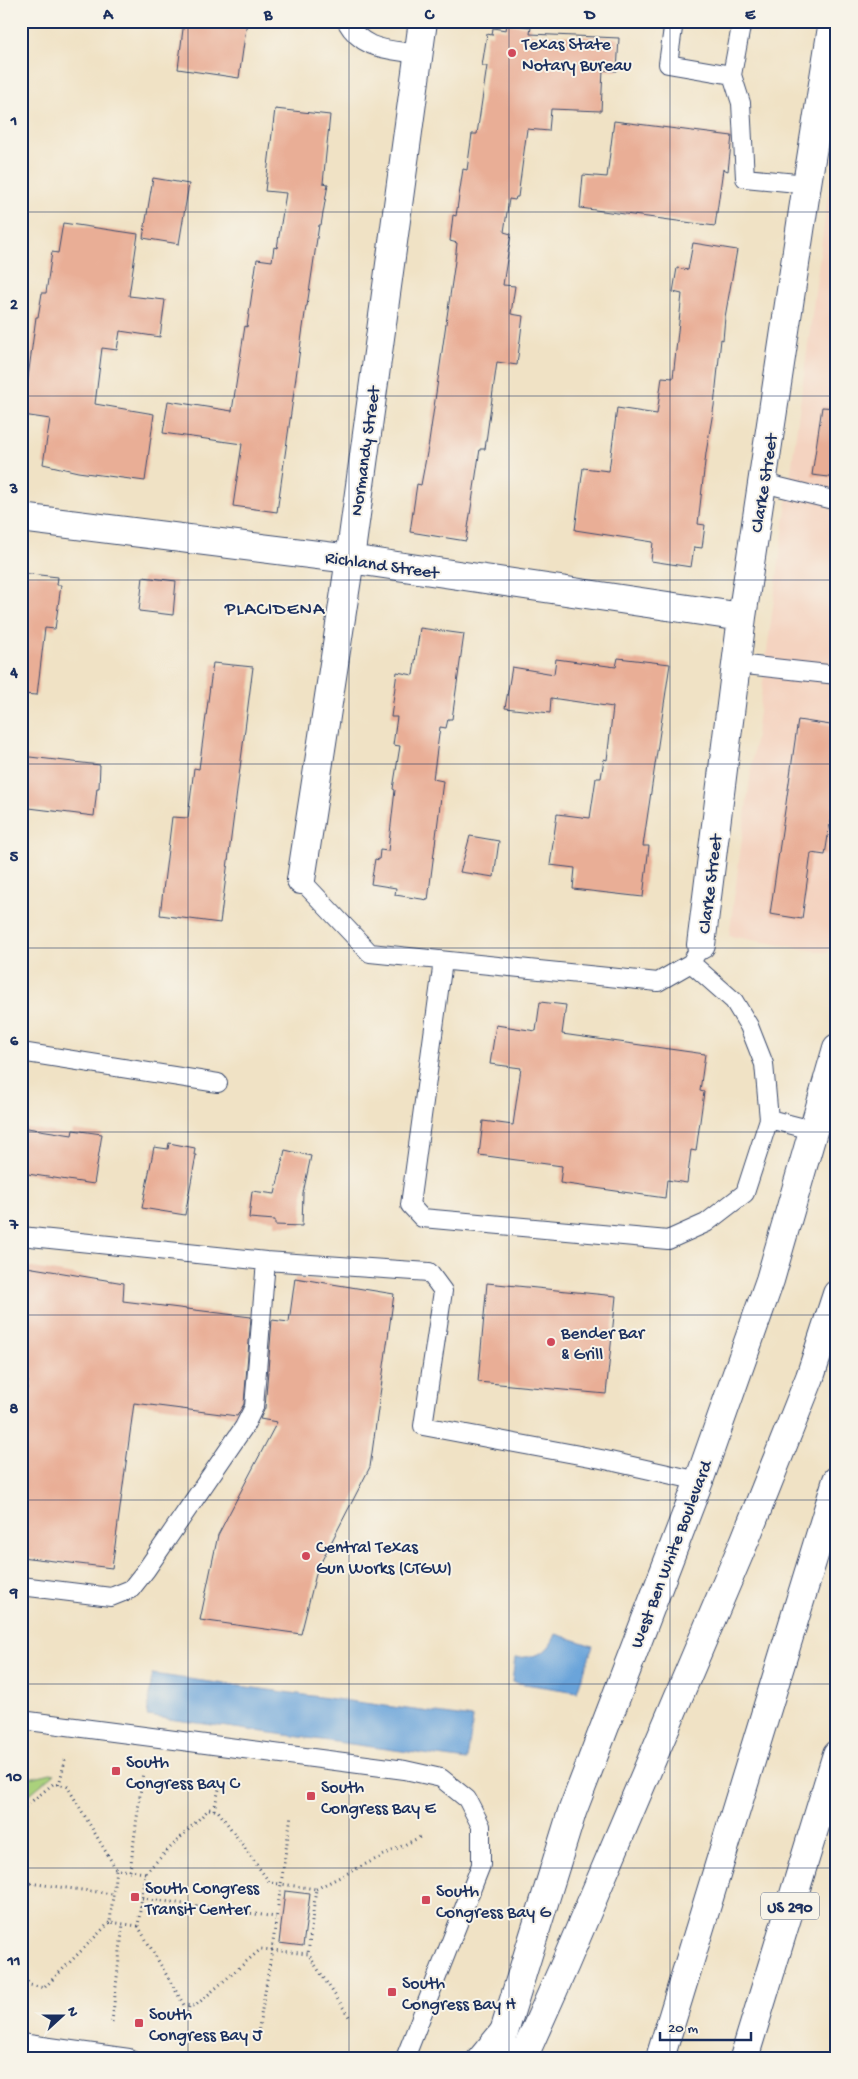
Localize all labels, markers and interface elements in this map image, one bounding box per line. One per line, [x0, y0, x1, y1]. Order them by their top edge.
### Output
text: A [102, 7, 114, 26]
text: B [263, 7, 273, 26]
text: C [424, 7, 435, 26]
text: D [583, 7, 596, 26]
text: E [745, 7, 756, 26]
place label: Texas State Notary Bureau [521, 35, 632, 77]
marker: Texas State Notary Bureau [506, 47, 518, 59]
text: 1 [10, 113, 17, 132]
text: 2 [10, 297, 18, 316]
street label: Normandy Street [347, 384, 386, 517]
street label: Clarke Street [747, 431, 784, 534]
text: 3 [9, 481, 18, 500]
street label: Richland Street [324, 548, 441, 585]
district label: PLACIDENA [224, 599, 326, 622]
text: 4 [9, 665, 18, 684]
street label: Clarke Street [695, 832, 728, 935]
text: 5 [10, 849, 19, 868]
text: 6 [10, 1033, 19, 1052]
text: 7 [9, 1217, 19, 1236]
place label: Bender Bar & Grill [560, 1324, 646, 1366]
marker: Bender Bar & Grill [545, 1336, 557, 1348]
text: 8 [10, 1401, 19, 1420]
street label: West Ben White Boulevard [627, 1457, 718, 1652]
place label: Central Texas Gun Works (CTGW) [316, 1538, 452, 1580]
marker: Central Texas Gun Works (CTGW) [300, 1550, 312, 1562]
text: 9 [9, 1585, 18, 1604]
place label: South Congress Bay C [126, 1753, 240, 1795]
marker: South Congress Bay C [110, 1765, 122, 1777]
text: 10 [5, 1769, 22, 1788]
place label: South Congress Bay E [321, 1778, 436, 1820]
marker: South Congress Bay E [305, 1790, 317, 1802]
place label: South Congress Transit Center [144, 1879, 261, 1921]
place label: South Congress Bay G [436, 1882, 551, 1924]
marker: South Congress Transit Center [129, 1891, 141, 1903]
road number: US 290 [761, 1892, 819, 1920]
marker: South Congress Bay G [420, 1894, 432, 1906]
text: 11 [7, 1953, 20, 1972]
place label: South Congress Bay H [402, 1974, 516, 2016]
marker: South Congress Bay H [386, 1986, 398, 1998]
north arrow [38, 1992, 88, 2042]
text: N [62, 2005, 81, 2020]
place label: South Congress Bay J [149, 2005, 263, 2047]
scale bar [660, 2009, 752, 2041]
marker: South Congress Bay J [133, 2017, 145, 2029]
text: 20 m [668, 2020, 698, 2038]

